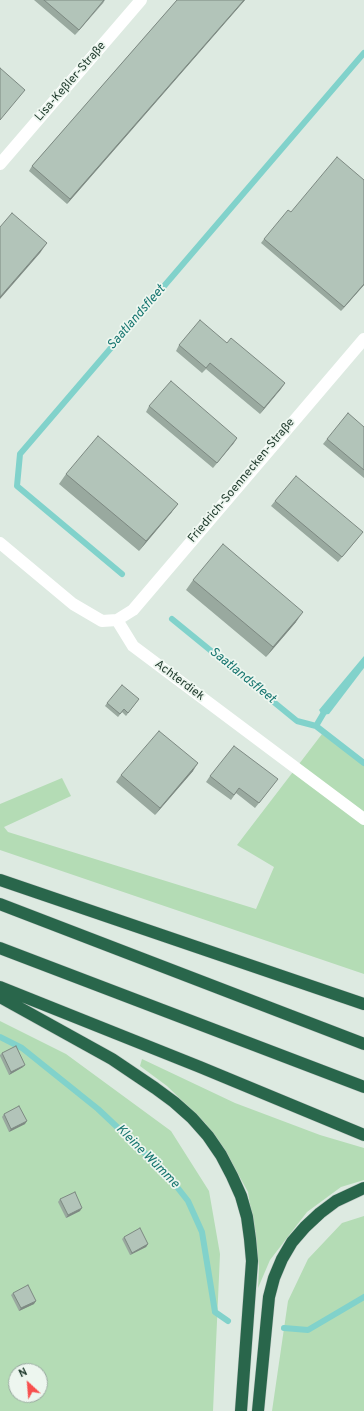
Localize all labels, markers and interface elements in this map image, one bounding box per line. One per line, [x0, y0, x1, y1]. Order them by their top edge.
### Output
street label: Lisa-Keßler-Straße [33, 39, 109, 125]
water label: Saatlandsfleet [105, 283, 169, 353]
street label: Friedrich-Soennecken-Straße [186, 416, 298, 546]
water label: Saatlandsfleet [206, 645, 278, 707]
street label: Achterdiek [151, 658, 207, 704]
water label: Kleine Wümme [112, 1122, 182, 1192]
north arrow [8, 1363, 48, 1403]
text: N [17, 1365, 30, 1381]

